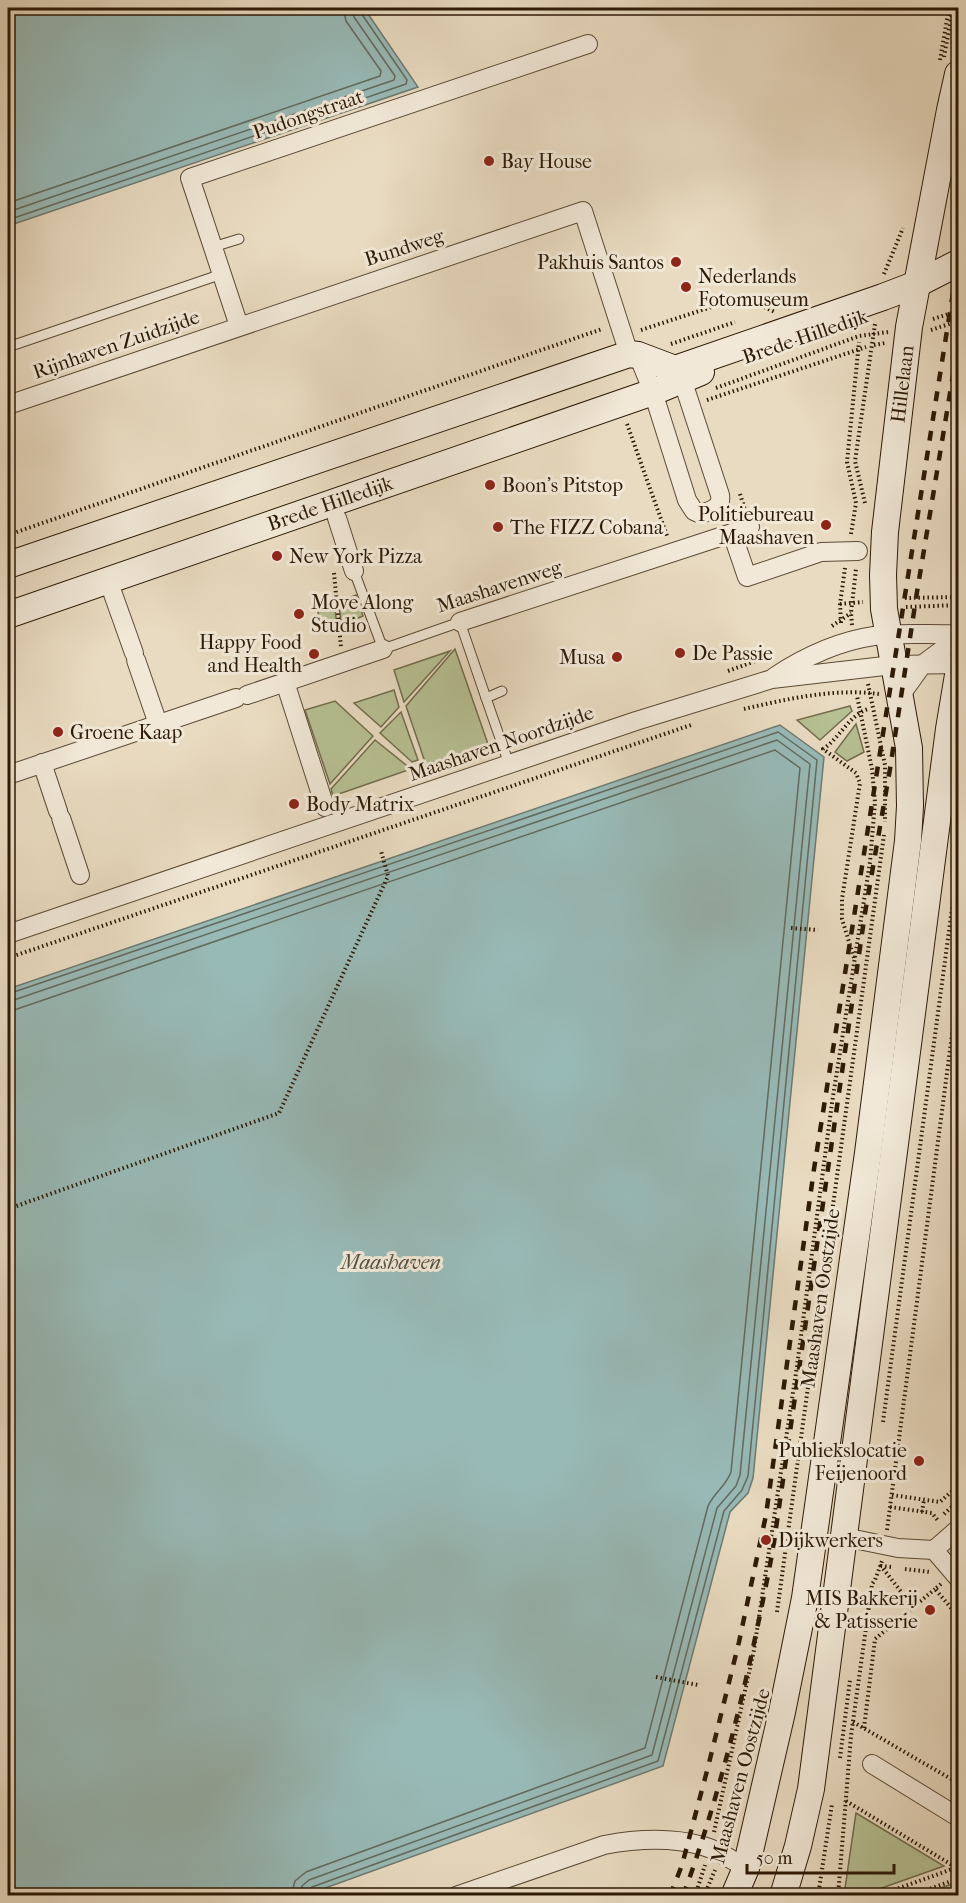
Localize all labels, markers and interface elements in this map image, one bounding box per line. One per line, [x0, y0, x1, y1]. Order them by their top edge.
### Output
street label: Pudongstraat [250, 85, 366, 144]
place label: Bay House [501, 150, 592, 173]
marker: Bay House [482, 154, 496, 168]
street label: Bundweg [362, 224, 447, 271]
place label: Pakhuis Santos [537, 251, 664, 274]
marker: Pakhuis Santos [669, 255, 683, 269]
place label: Nederlands Fotomuseum [698, 265, 809, 311]
marker: Nederlands Fotomuseum [679, 280, 693, 294]
street label: Brede Hilledijk [739, 304, 871, 369]
street label: Rijnhaven Zuidzijde [30, 305, 203, 384]
street label: Hillelaan [886, 344, 919, 424]
street label: Brede Hilledijk [264, 471, 396, 536]
place label: Boon's Pitstop [502, 474, 623, 497]
marker: Boon's Pitstop [483, 478, 497, 492]
place label: Politiebureau Maashaven [698, 503, 815, 549]
place label: The FIZZ Cobana [510, 516, 664, 539]
marker: Politiebureau Maashaven [819, 518, 833, 532]
marker: The FIZZ Cobana [491, 520, 505, 534]
place label: New York Pizza [289, 545, 423, 568]
marker: New York Pizza [270, 549, 284, 563]
street label: Maashavenweg [434, 555, 565, 618]
place label: Move Along Studio [311, 591, 414, 637]
marker: Move Along Studio [292, 607, 306, 621]
place label: Happy Food and Health [199, 631, 303, 677]
place label: De Passie [692, 642, 773, 665]
place label: Musa [559, 646, 606, 669]
marker: De Passie [673, 646, 687, 660]
marker: Happy Food and Health [307, 647, 321, 661]
marker: Musa [610, 650, 624, 664]
street label: Maashaven Noordzijde [406, 701, 597, 786]
place label: Groene Kaap [70, 721, 183, 744]
marker: Groene Kaap [51, 725, 65, 739]
place label: Body Matrix [306, 793, 415, 816]
marker: Body Matrix [287, 797, 301, 811]
street label: Maashaven Oostzijde [797, 1207, 844, 1389]
water label: Maashaven [339, 1250, 441, 1274]
place label: Publiekslocatie Feijenoord [778, 1439, 908, 1485]
marker: Publiekslocatie Feijenoord [912, 1454, 926, 1468]
place label: Dijkwerkers [778, 1529, 883, 1552]
marker: Dijkwerkers [759, 1533, 773, 1547]
place label: MIS Bakkerij & Patisserie [805, 1587, 918, 1633]
marker: MIS Bakkerij & Patisserie [923, 1603, 937, 1617]
street label: Maashaven Oostzijde [706, 1686, 775, 1866]
scale bar [747, 1837, 894, 1875]
text: 50 m [756, 1848, 793, 1869]

